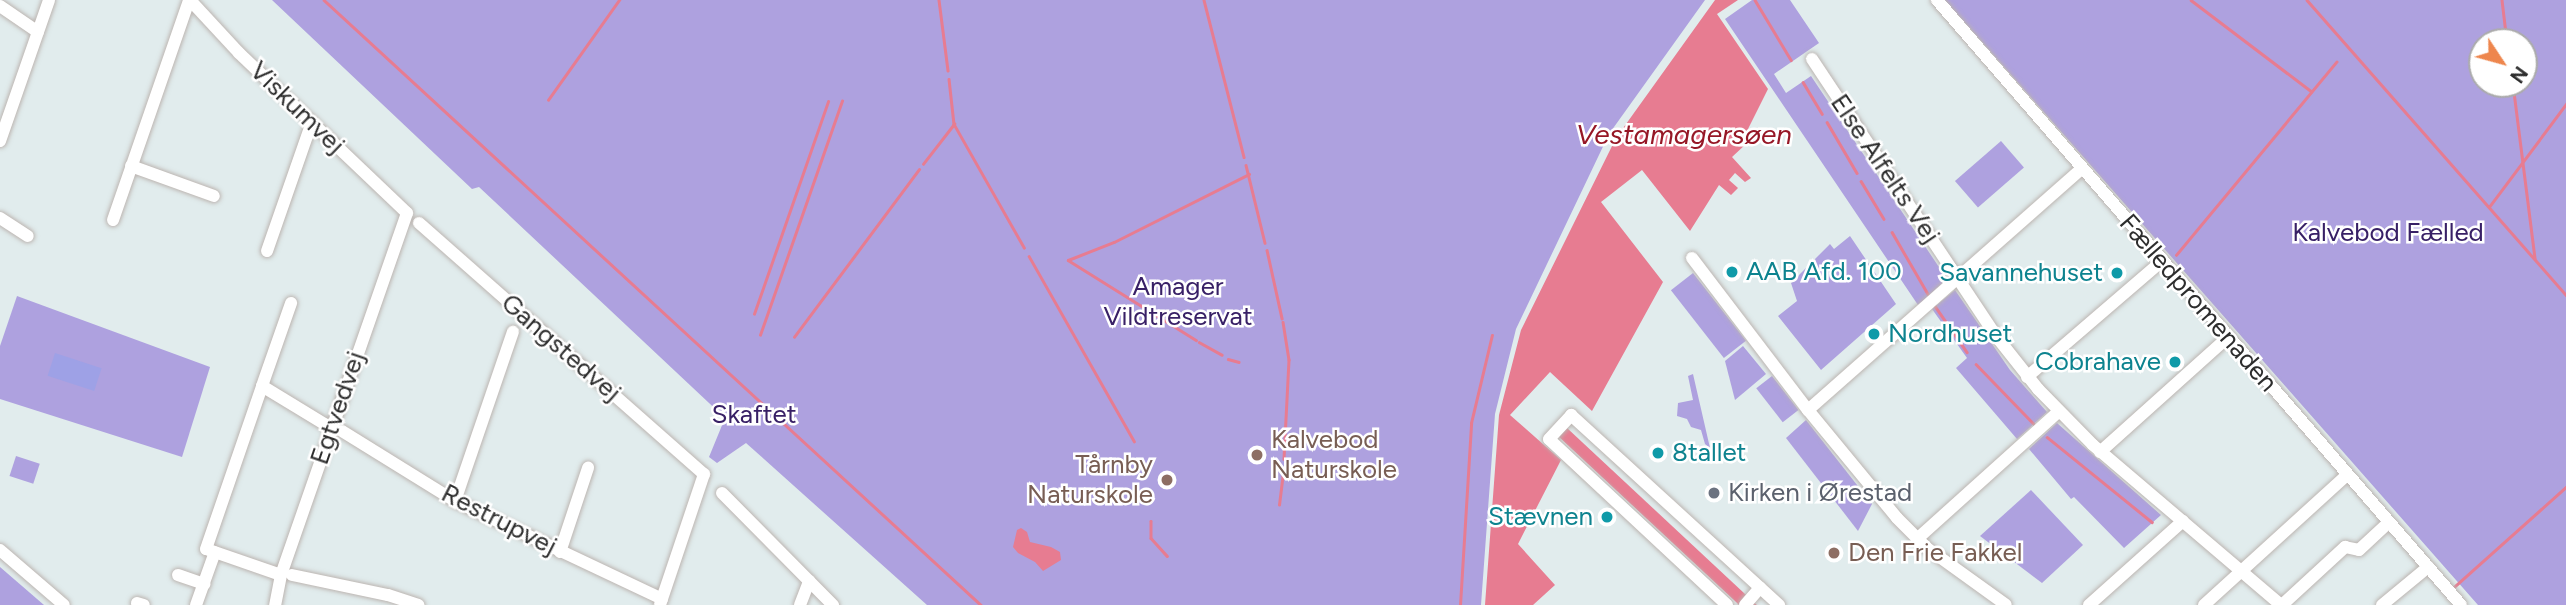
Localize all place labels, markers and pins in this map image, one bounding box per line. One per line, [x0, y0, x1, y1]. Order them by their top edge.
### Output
place label: AAB Afd. 100 [1746, 256, 1902, 288]
place label: Savannehuset [1939, 257, 2103, 289]
marker: AAB Afd. 100 [1724, 264, 1740, 280]
marker: Savannehuset [2109, 265, 2125, 281]
place label: Nordhuset [1888, 318, 2012, 350]
marker: Nordhuset [1866, 326, 1882, 342]
place label: Cobrahave [2035, 346, 2161, 378]
marker: Cobrahave [2167, 354, 2183, 370]
place label: Kalvebod Naturskole [1271, 424, 1397, 486]
place label: 8tallet [1672, 437, 1746, 469]
marker: 8tallet [1650, 445, 1666, 461]
marker: Kalvebod Naturskole [1249, 447, 1265, 463]
place label: Tårnby Naturskole [1027, 449, 1153, 510]
marker: Tårnby Naturskole [1159, 472, 1175, 488]
place label: Kirken i Ørestad [1728, 477, 1912, 509]
marker: Kirken i Ørestad [1706, 485, 1722, 501]
place label: Stævnen [1488, 501, 1593, 533]
marker: Stævnen [1599, 509, 1615, 525]
place label: Den Frie Fakkel [1848, 537, 2022, 569]
marker: Den Frie Fakkel [1826, 545, 1842, 561]

